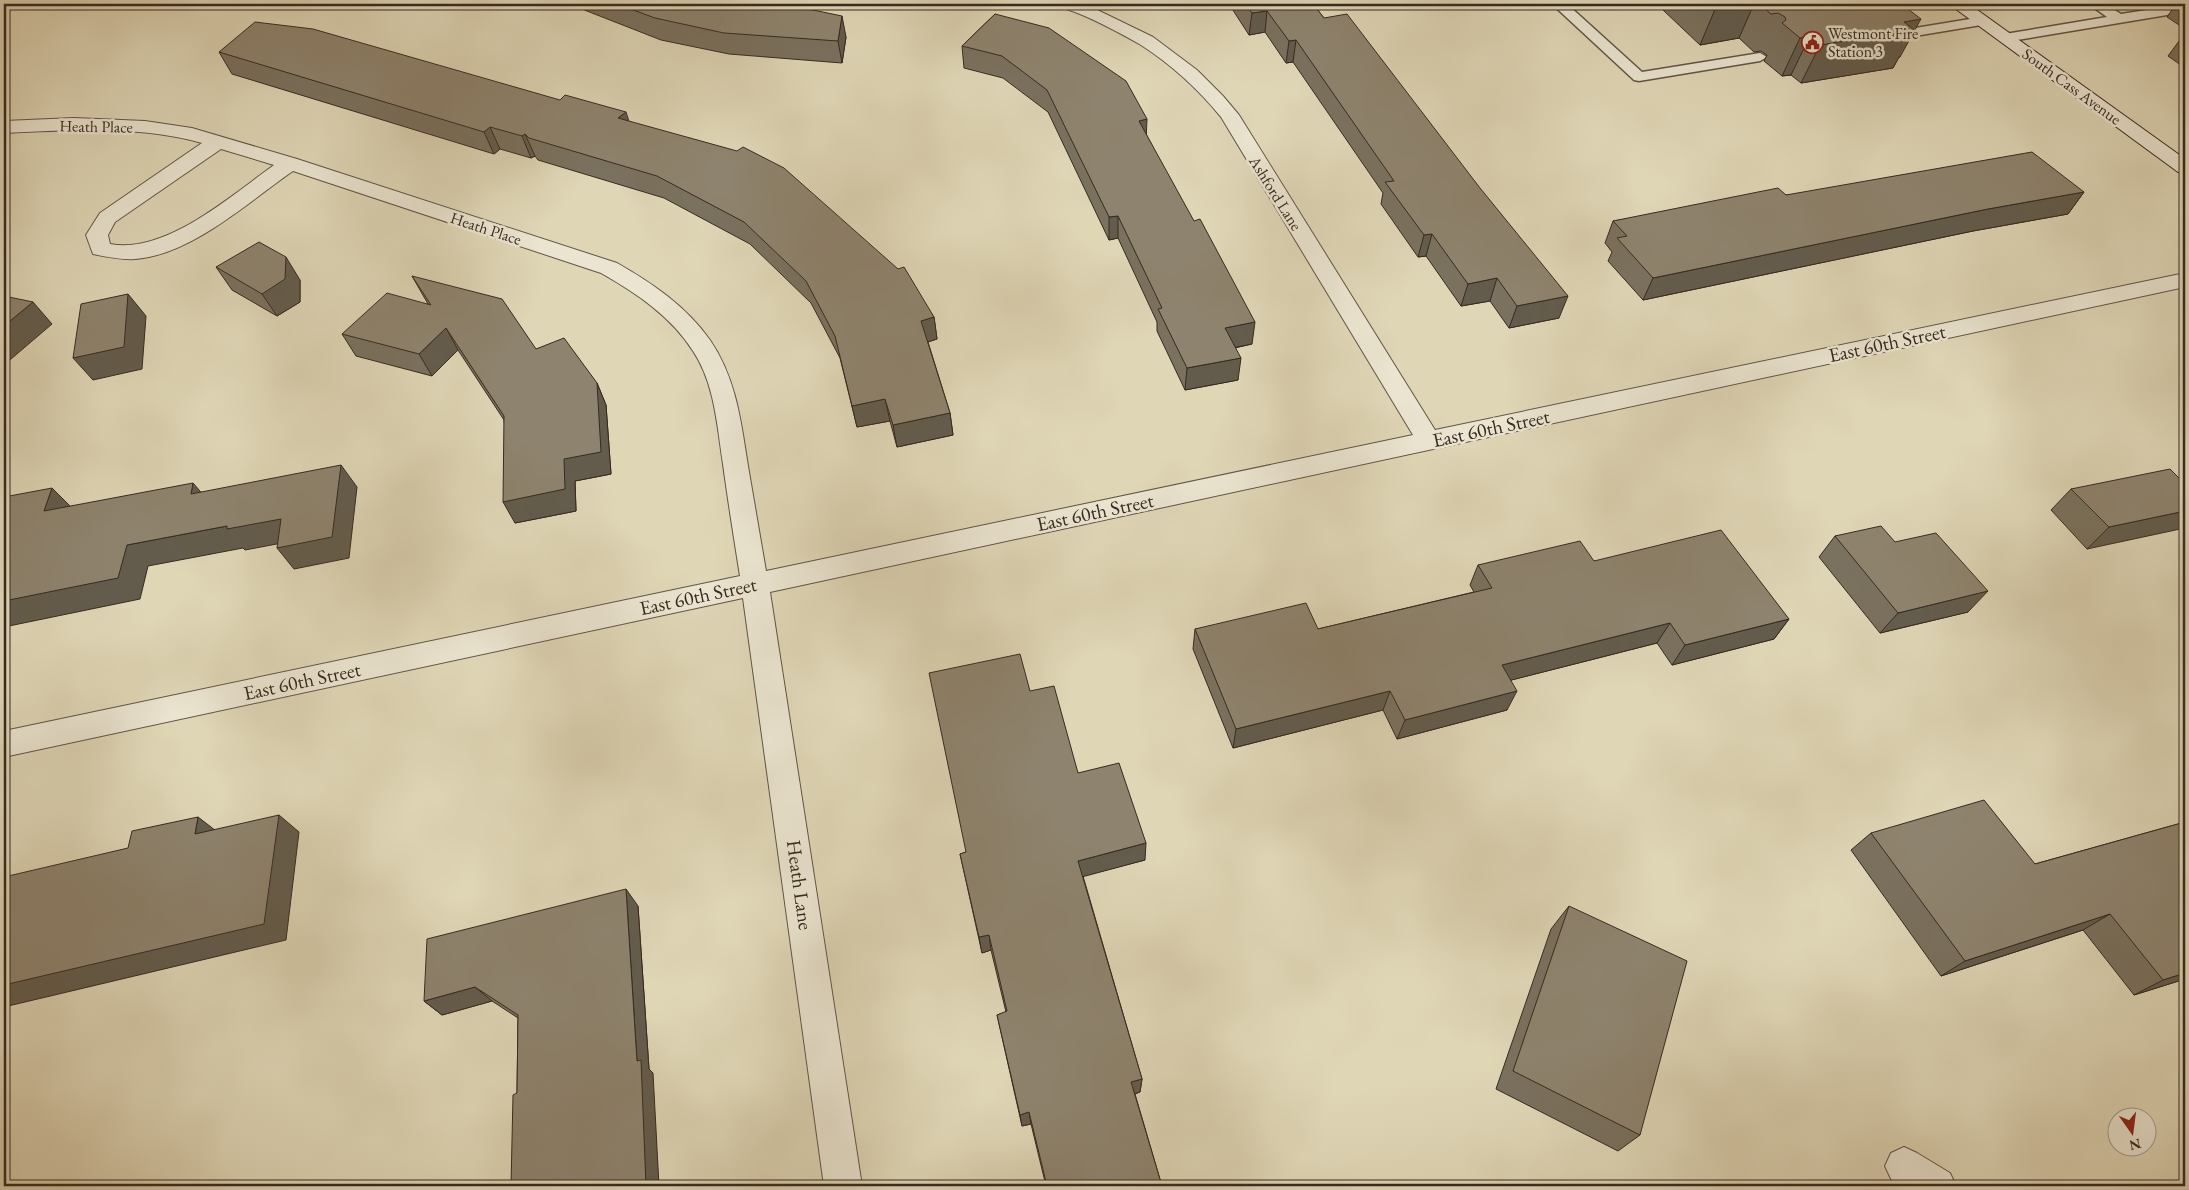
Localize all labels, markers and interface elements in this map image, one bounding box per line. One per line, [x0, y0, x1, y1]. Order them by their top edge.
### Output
place label: Westmont Fire Station 3 [1828, 23, 1918, 62]
public building icon: Westmont Fire Station 3 [1800, 30, 1824, 54]
street label: South Cass Avenue [2018, 43, 2125, 129]
street label: Heath Place [59, 115, 133, 138]
street label: Ashford Lane [1244, 151, 1307, 235]
street label: Heath Place [448, 207, 524, 250]
street label: East 60th Street [1826, 318, 1949, 368]
street label: East 60th Street [1430, 403, 1553, 453]
street label: East 60th Street [1034, 487, 1157, 537]
street label: East 60th Street [637, 571, 760, 621]
street label: East 60th Street [241, 656, 364, 706]
street label: Heath Lane [781, 838, 819, 932]
north arrow [2106, 1108, 2156, 1158]
text: N [2127, 1135, 2143, 1155]

